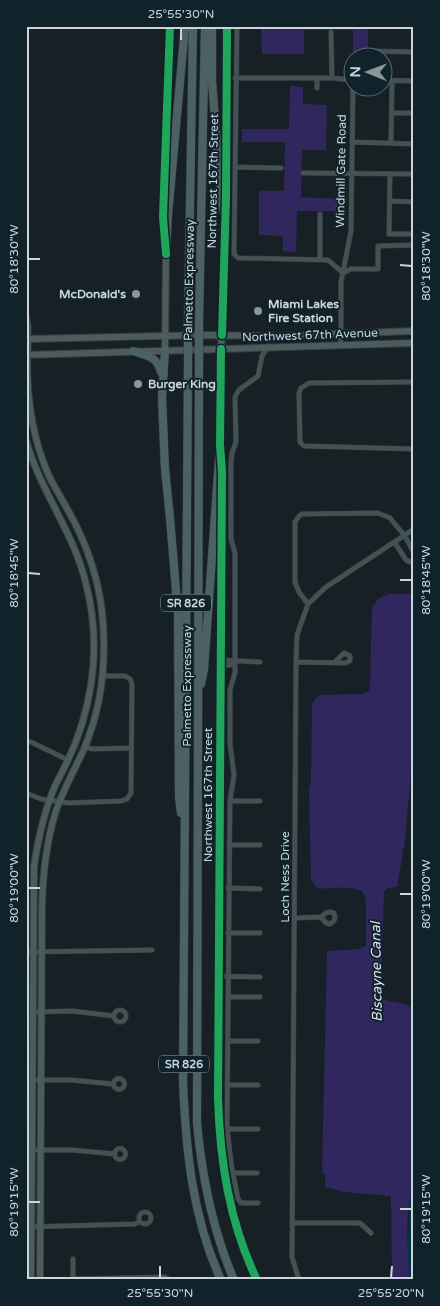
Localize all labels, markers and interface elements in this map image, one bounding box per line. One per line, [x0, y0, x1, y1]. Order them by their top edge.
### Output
text: 25°55'30"N [148, 7, 214, 21]
north arrow [342, 48, 392, 98]
text: N [347, 66, 364, 78]
street label: Northwest 167th Street [205, 113, 221, 248]
street label: Windmill Gate Road [333, 114, 349, 228]
street label: Palmetto Expressway [181, 218, 197, 341]
text: 80°18'30"W [7, 224, 21, 294]
text: 80°18'30"W [419, 231, 433, 301]
place label: McDonald's [59, 287, 126, 301]
marker: McDonald's [130, 288, 142, 300]
place label: Miami Lakes Fire Station [268, 297, 339, 325]
marker: Miami Lakes Fire Station [252, 305, 264, 317]
street label: Northwest 67th Avenue [242, 326, 378, 344]
place label: Burger King [148, 377, 216, 392]
marker: Burger King [132, 378, 144, 390]
text: 80°18'45"W [7, 538, 21, 608]
text: 80°18'45"W [419, 545, 433, 615]
road number: SR 826 [161, 594, 211, 612]
street label: Palmetto Expressway [180, 625, 194, 747]
street label: Northwest 167th Street [201, 727, 215, 862]
street label: Loch Ness Drive [278, 831, 292, 923]
text: 80°19'00"W [7, 853, 21, 923]
text: 80°19'00"W [419, 859, 433, 929]
water label: Biscayne Canal [367, 920, 386, 1022]
road number: SR 826 [159, 1056, 209, 1072]
text: 80°19'15"W [7, 1167, 21, 1237]
text: 80°19'15"W [419, 1174, 433, 1244]
text: 25°55'30"N [127, 1286, 193, 1300]
text: 25°55'20"N [358, 1286, 424, 1300]

